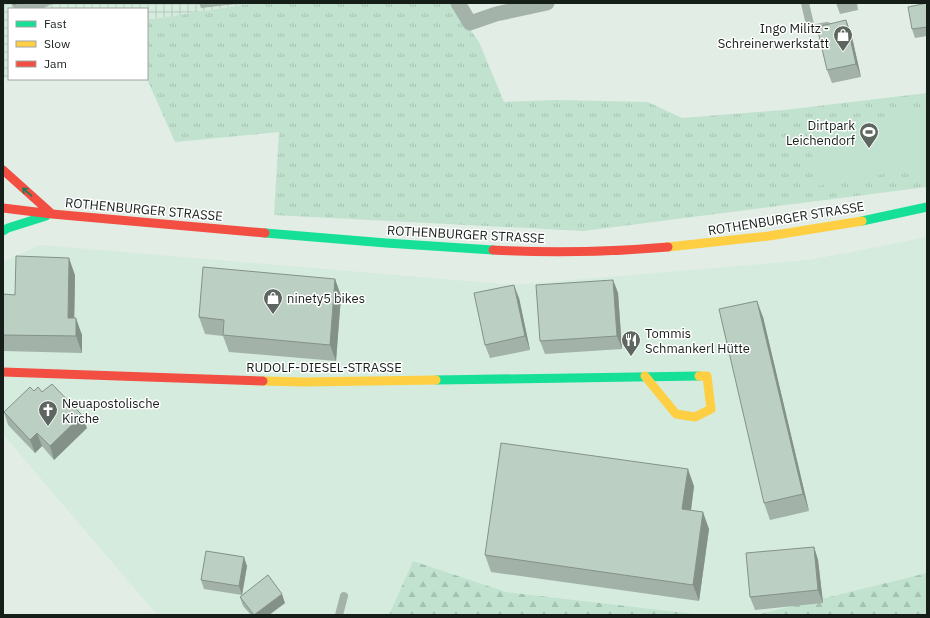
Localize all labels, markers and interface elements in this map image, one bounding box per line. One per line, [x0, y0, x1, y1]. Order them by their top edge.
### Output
legend [8, 8, 148, 80]
text: Fast [44, 16, 67, 31]
place label: Ingo Militz - Schreinerwerkstatt [718, 20, 829, 52]
shop icon: Ingo Militz - Schreinerwerkstatt [832, 24, 854, 52]
text: Slow [44, 36, 70, 51]
text: Jam [44, 56, 67, 71]
place label: Dirtpark Leichendorf [786, 117, 855, 149]
sports icon: Dirtpark Leichendorf [858, 121, 880, 149]
one-way arrow [22, 188, 32, 197]
street label: ROTHENBURGER STRASSE [64, 194, 223, 225]
street label: ROTHENBURGER STRASSE [707, 198, 865, 239]
street label: ROTHENBURGER STRASSE [387, 222, 545, 247]
shop icon: ninety5 bikes [262, 287, 284, 315]
place label: ninety5 bikes [287, 290, 365, 307]
place label: Tommis Schmankerl Hütte [645, 325, 750, 357]
restaurant icon: Tommis Schmankerl Hütte [620, 329, 642, 357]
street label: RUDOLF-DIESEL-STRASSE [246, 359, 402, 376]
place label: Neuapostolische Kirche [62, 395, 160, 427]
church icon: Neuapostolische Kirche [37, 399, 59, 427]

